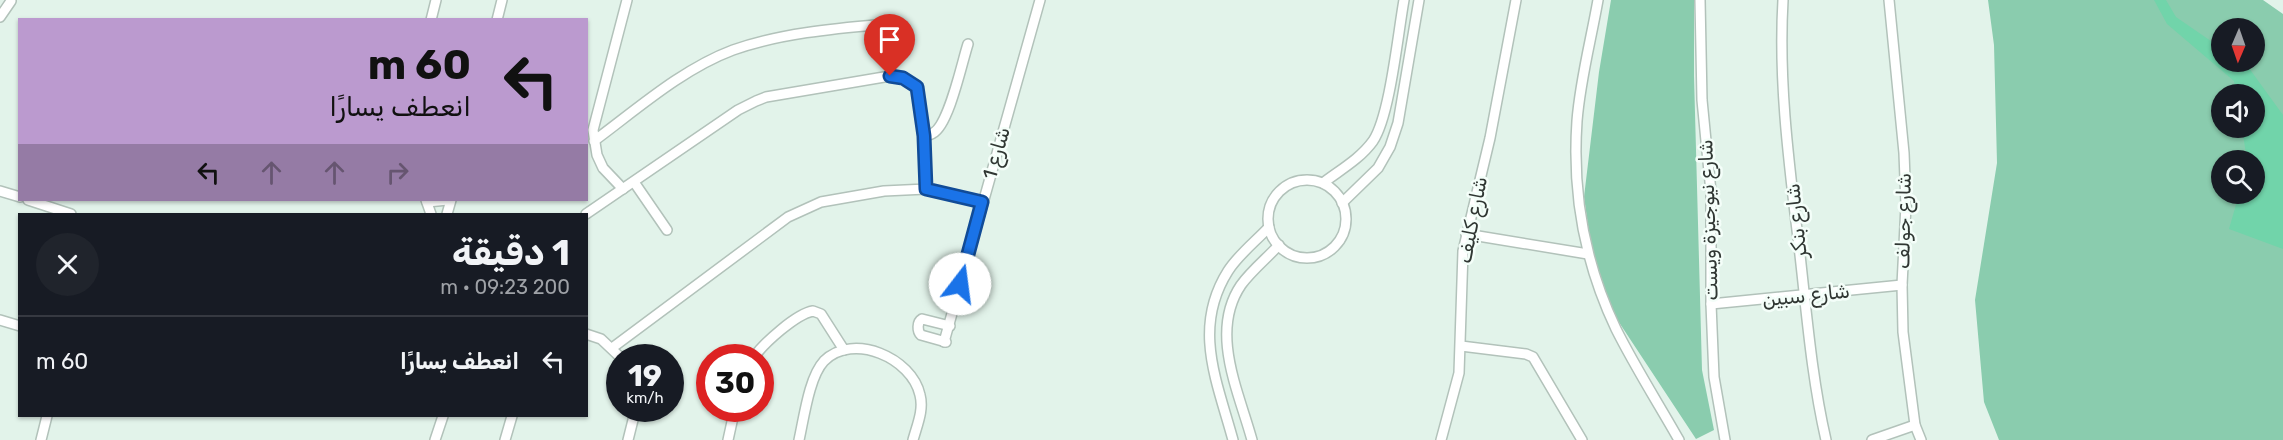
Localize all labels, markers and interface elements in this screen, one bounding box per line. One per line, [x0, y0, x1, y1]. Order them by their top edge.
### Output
pin [864, 14, 915, 76]
north arrow [2211, 18, 2265, 72]
map controls [2211, 18, 2265, 204]
icon: arrive [873, 23, 906, 56]
text: 60 m [368, 40, 471, 90]
icon: left [492, 42, 570, 120]
button: sound [2211, 84, 2265, 138]
text: انعطف يسارًا [329, 91, 471, 123]
street label: شارع 1 [977, 124, 1017, 182]
street label: شارع نيوجيزة ويست [1693, 139, 1725, 301]
button: search [2211, 150, 2265, 204]
icon: left [192, 156, 225, 189]
icon: ahead [255, 156, 288, 189]
icon: ahead [318, 156, 351, 189]
icon: right [381, 156, 414, 189]
street label: شارع جولف [1890, 173, 1918, 269]
street label: شارع كليف [1452, 174, 1494, 266]
street label: شارع بنكر [1780, 182, 1814, 261]
text: 1 دقيقة [452, 231, 570, 274]
button: close [36, 233, 99, 296]
position arrow [928, 252, 992, 316]
text: 200 m · 09:23 [440, 275, 570, 299]
street label: شارع سبين [1761, 278, 1851, 314]
speed limit sign: 30 [696, 344, 774, 422]
icon: left [537, 345, 570, 378]
text: 60 m [36, 348, 88, 375]
text: انعطف يسارًا [400, 348, 519, 375]
text: 19 [628, 358, 662, 394]
text: km/h [626, 389, 664, 407]

